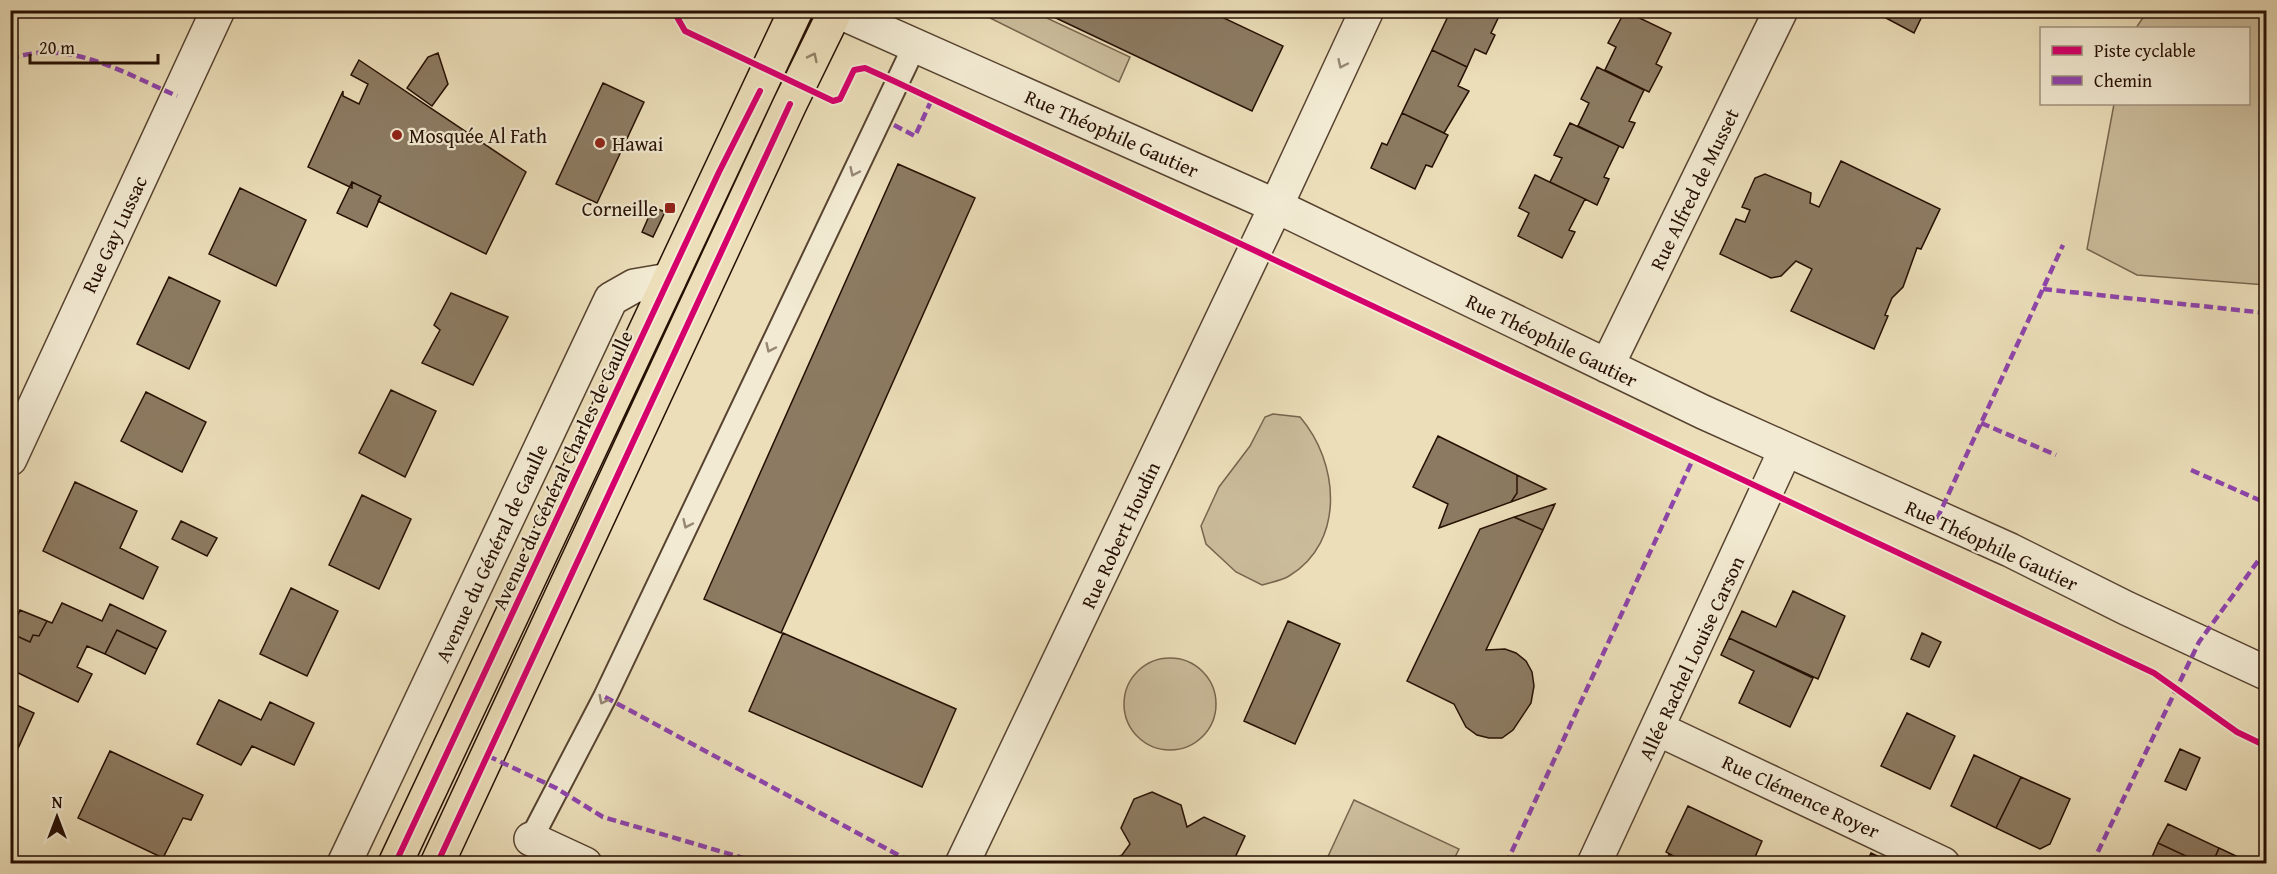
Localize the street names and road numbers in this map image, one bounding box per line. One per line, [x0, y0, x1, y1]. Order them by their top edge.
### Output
street label: Rue Théophile Gautier [1020, 82, 1204, 184]
street label: Rue Alfred de Musset [1642, 103, 1746, 275]
street label: Rue Gay Lussac [74, 170, 154, 297]
street label: Rue Théophile Gautier [1461, 286, 1643, 394]
street label: Avenue du Général Charles de Gaulle [484, 326, 640, 614]
street label: Avenue du Général de Gaulle [428, 439, 554, 667]
street label: Rue Robert Houdin [1073, 457, 1167, 613]
street label: Rue Théophile Gautier [1901, 492, 2083, 598]
street label: Allée Rachel Louise Carson [1631, 551, 1751, 765]
street label: Rue Clémence Royer [1718, 747, 1884, 845]

